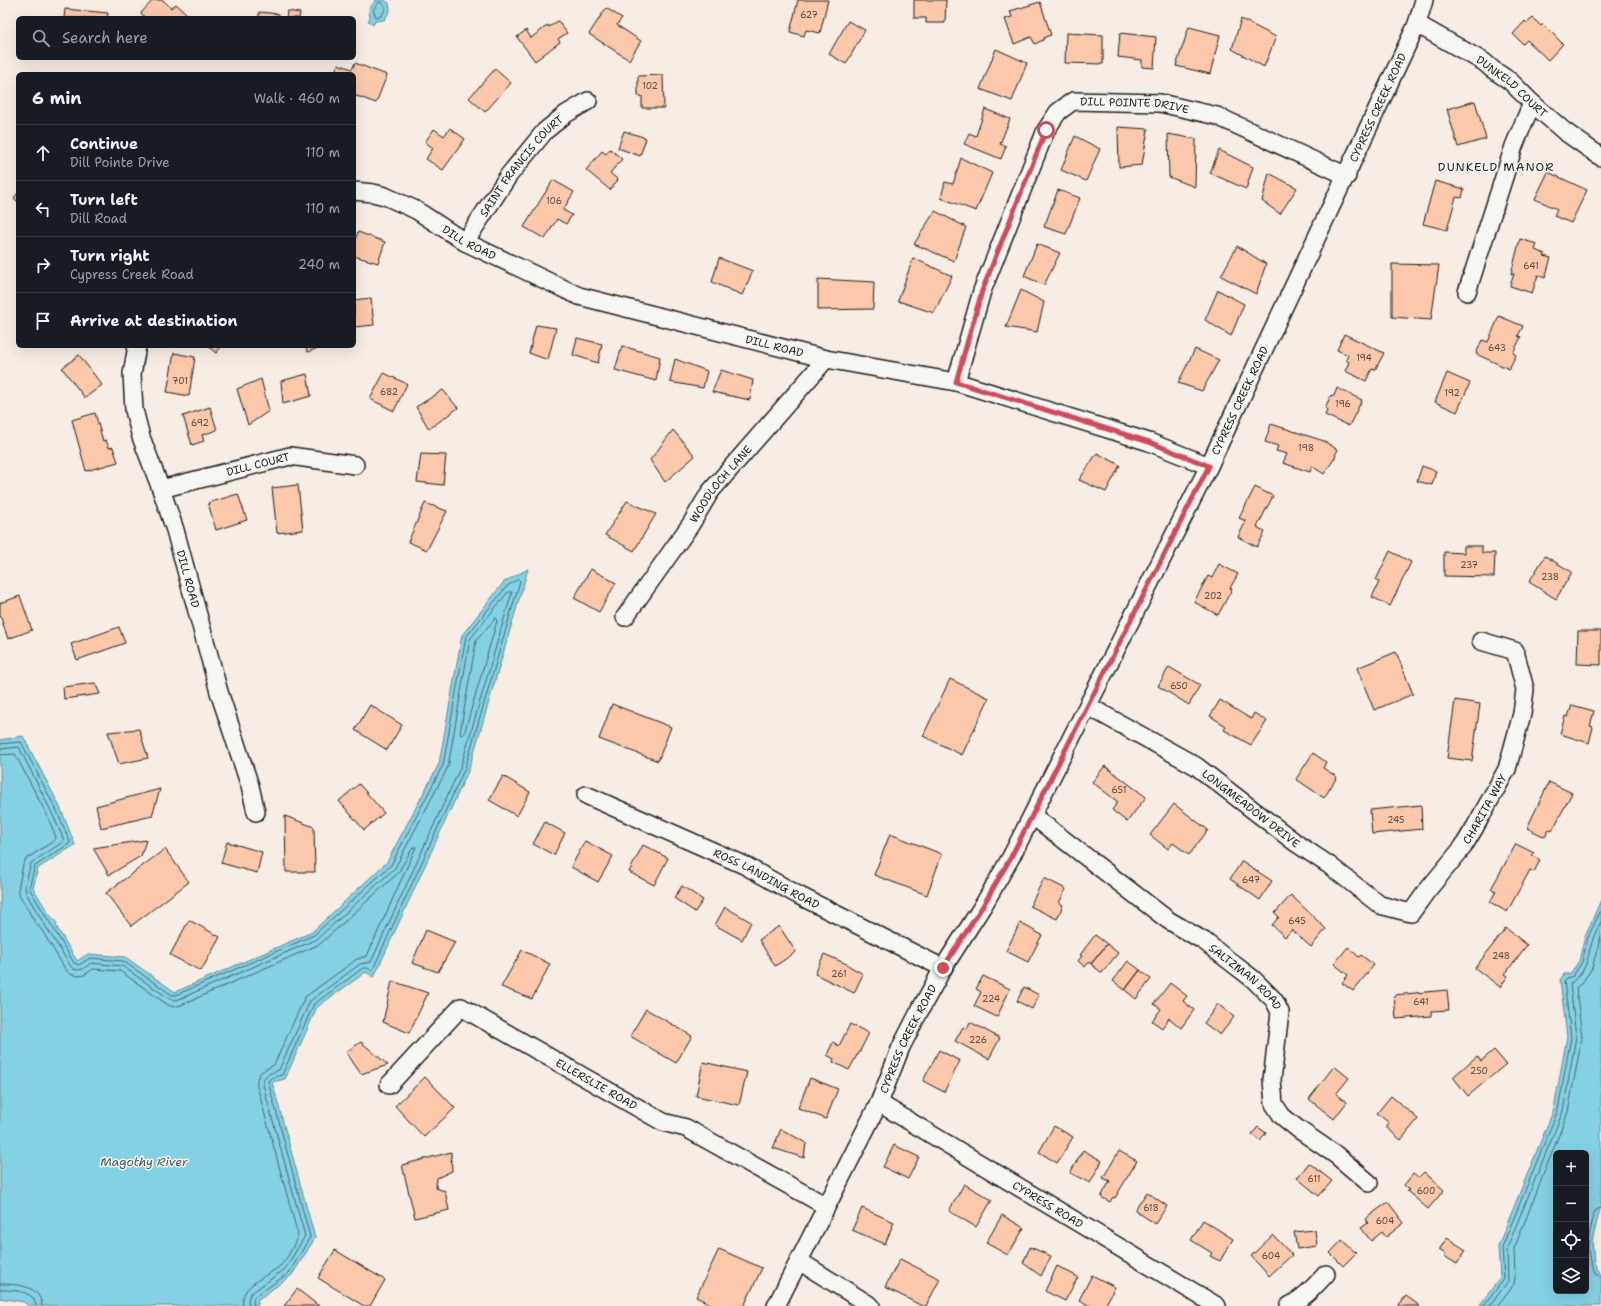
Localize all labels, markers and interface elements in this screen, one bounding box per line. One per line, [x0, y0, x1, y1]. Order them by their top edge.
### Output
house number: 627 [800, 9, 818, 21]
search box [16, 16, 356, 60]
icon: search [30, 27, 52, 49]
text: Search here [62, 28, 148, 48]
street label: CYPRESS CREEK ROAD [1346, 51, 1410, 164]
street label: DUNKELD COURT [1474, 52, 1551, 121]
house number: 102 [642, 80, 658, 92]
text: 6 min [32, 87, 82, 109]
text: Walk · 460 m [254, 90, 340, 107]
street label: DILL POINTE DRIVE [1080, 94, 1191, 117]
street label: SAINT FRANCIS COURT [476, 112, 566, 220]
route start [1037, 121, 1055, 139]
text: Continue [70, 134, 138, 154]
icon: ahead [32, 142, 54, 164]
text: 110 m [305, 144, 340, 161]
text: Dill Pointe Drive [70, 154, 170, 171]
district label: DUNKELD MANOR [1438, 159, 1554, 175]
text: Turn left [70, 190, 138, 210]
house number: 106 [546, 195, 562, 207]
icon: left [32, 198, 54, 220]
text: 110 m [305, 200, 340, 217]
text: Dill Road [70, 210, 127, 227]
street label: DILL ROAD [439, 222, 499, 263]
text: Turn right [70, 246, 150, 266]
icon: right [32, 254, 54, 276]
text: 240 m [298, 256, 340, 273]
house number: 641 [1523, 260, 1539, 272]
text: Cypress Creek Road [70, 266, 194, 283]
icon: arrive [32, 310, 54, 332]
text: Arrive at destination [70, 311, 238, 331]
street label: DILL ROAD [744, 331, 805, 360]
house number: 643 [1488, 342, 1506, 354]
street label: CYPRESS CREEK ROAD [1208, 344, 1272, 458]
house number: 194 [1356, 352, 1372, 364]
house number: 701 [172, 375, 188, 387]
house number: 682 [380, 386, 398, 398]
house number: 192 [1444, 387, 1460, 399]
house number: 196 [1335, 398, 1351, 410]
house number: 692 [191, 417, 209, 429]
street label: WOODLOCH LANE [686, 442, 755, 525]
house number: 198 [1298, 442, 1314, 454]
street label: DILL COURT [225, 449, 291, 480]
street label: DILL ROAD [173, 548, 203, 609]
house number: 237 [1460, 559, 1478, 571]
house number: 238 [1541, 571, 1559, 583]
house number: 202 [1204, 590, 1222, 602]
house number: 650 [1170, 680, 1188, 692]
street label: LONGMEADOW DRIVE [1199, 766, 1303, 851]
street label: CHARITA WAY [1459, 771, 1510, 847]
house number: 651 [1112, 784, 1126, 796]
house number: 245 [1387, 814, 1405, 826]
street label: ROSS LANDING ROAD [711, 845, 822, 912]
house number: 647 [1242, 874, 1260, 886]
house number: 645 [1288, 915, 1306, 927]
street label: SALTZMAN ROAD [1206, 940, 1285, 1012]
house number: 248 [1492, 950, 1510, 962]
route end [934, 959, 952, 977]
house number: 261 [831, 968, 847, 980]
street label: CYPRESS CREEK ROAD [876, 982, 940, 1095]
house number: 224 [982, 993, 1000, 1005]
house number: 641 [1413, 996, 1429, 1008]
house number: 226 [969, 1034, 987, 1046]
street label: ELLERSLIE ROAD [553, 1055, 640, 1113]
house number: 250 [1470, 1065, 1488, 1077]
map controls [1553, 1150, 1589, 1294]
button: + [1553, 1150, 1589, 1186]
water label: Magothy River [100, 1154, 188, 1170]
house number: 611 [1308, 1173, 1320, 1185]
street label: CYPRESS ROAD [1010, 1177, 1086, 1231]
house number: 600 [1417, 1185, 1435, 1197]
button: − [1553, 1186, 1589, 1222]
house number: 618 [1143, 1202, 1159, 1214]
house number: 604 [1376, 1215, 1394, 1227]
button: locate [1553, 1222, 1589, 1258]
house number: 604 [1262, 1250, 1280, 1262]
button: layers [1553, 1258, 1589, 1294]

